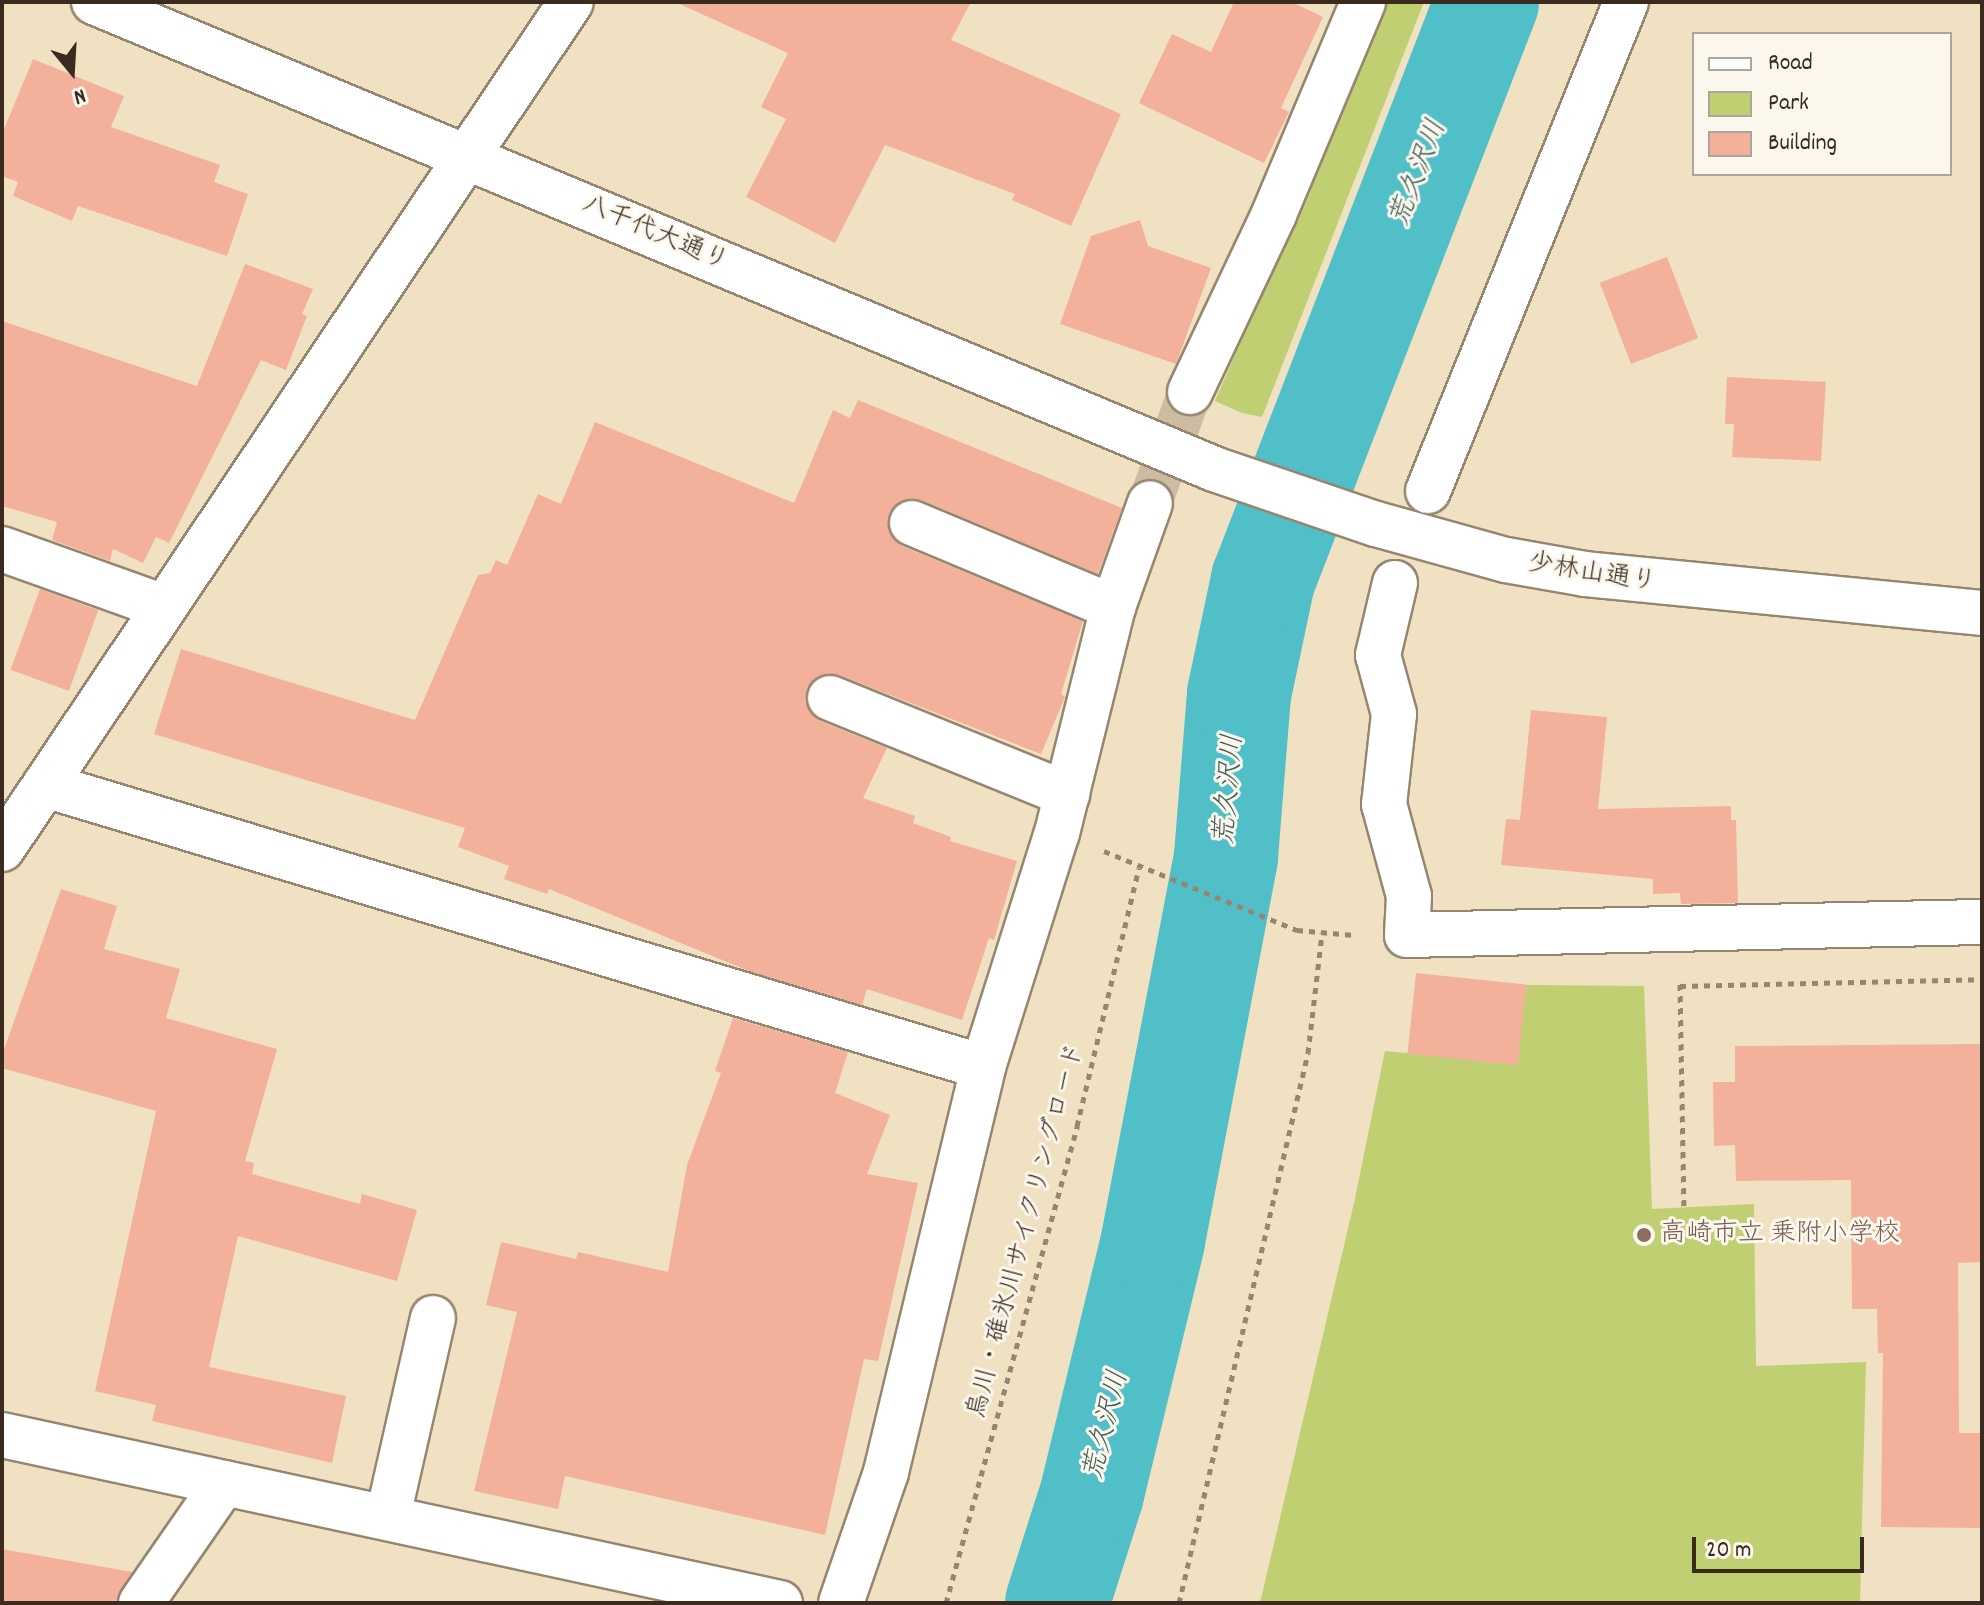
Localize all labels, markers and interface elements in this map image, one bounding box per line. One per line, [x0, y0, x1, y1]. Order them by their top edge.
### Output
north arrow [32, 32, 112, 112]
legend [1692, 32, 1952, 176]
text: Road [1768, 47, 1813, 81]
text: N [70, 79, 90, 112]
text: Park [1768, 87, 1809, 121]
water label: 荒久沢川 [1384, 116, 1456, 232]
text: Building [1768, 127, 1837, 161]
street label: 八千代大通り [577, 189, 733, 279]
street label: 少林山通り [1525, 548, 1659, 600]
water label: 荒久沢川 [1209, 733, 1253, 847]
street label: 烏川・碓氷川サイクリングロード [961, 1039, 1093, 1423]
place label: 高崎市立 乗附小学校 [1660, 1219, 1900, 1251]
marker: 高崎市立 乗附小学校 [1635, 1226, 1653, 1244]
water label: 荒久沢川 [1078, 1368, 1138, 1484]
scale bar [1696, 1521, 1868, 1571]
text: 20 m [1706, 1534, 1752, 1568]

